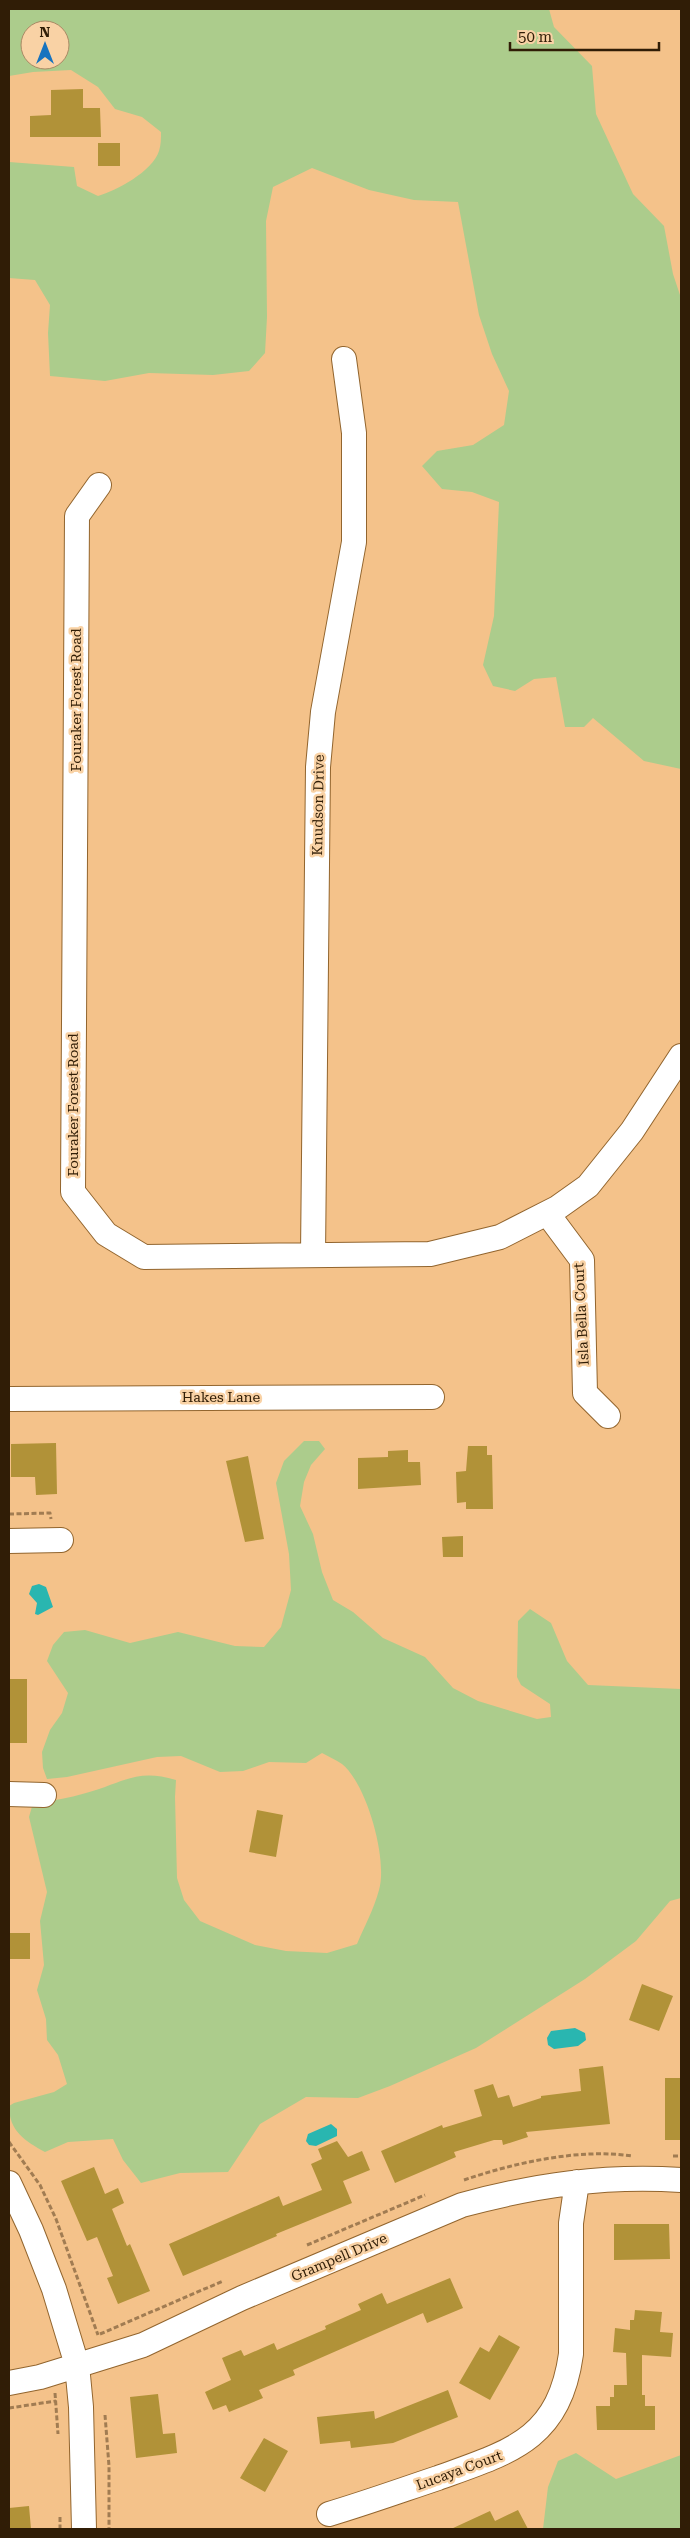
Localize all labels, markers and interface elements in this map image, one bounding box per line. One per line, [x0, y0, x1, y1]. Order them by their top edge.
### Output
north arrow [20, 20, 70, 70]
scale bar [510, 20, 659, 52]
text: N [40, 24, 51, 40]
text: 50 m [518, 28, 553, 46]
street label: Fouraker Forest Road [68, 628, 84, 772]
street label: Knudson Drive [309, 754, 327, 856]
street label: Fouraker Forest Road [65, 1033, 81, 1177]
street label: Isla Bella Court [570, 1262, 592, 1366]
street label: Hakes Lane [182, 1389, 261, 1405]
street label: Grampell Drive [289, 2230, 390, 2284]
street label: Lucaya Court [414, 2447, 504, 2493]

